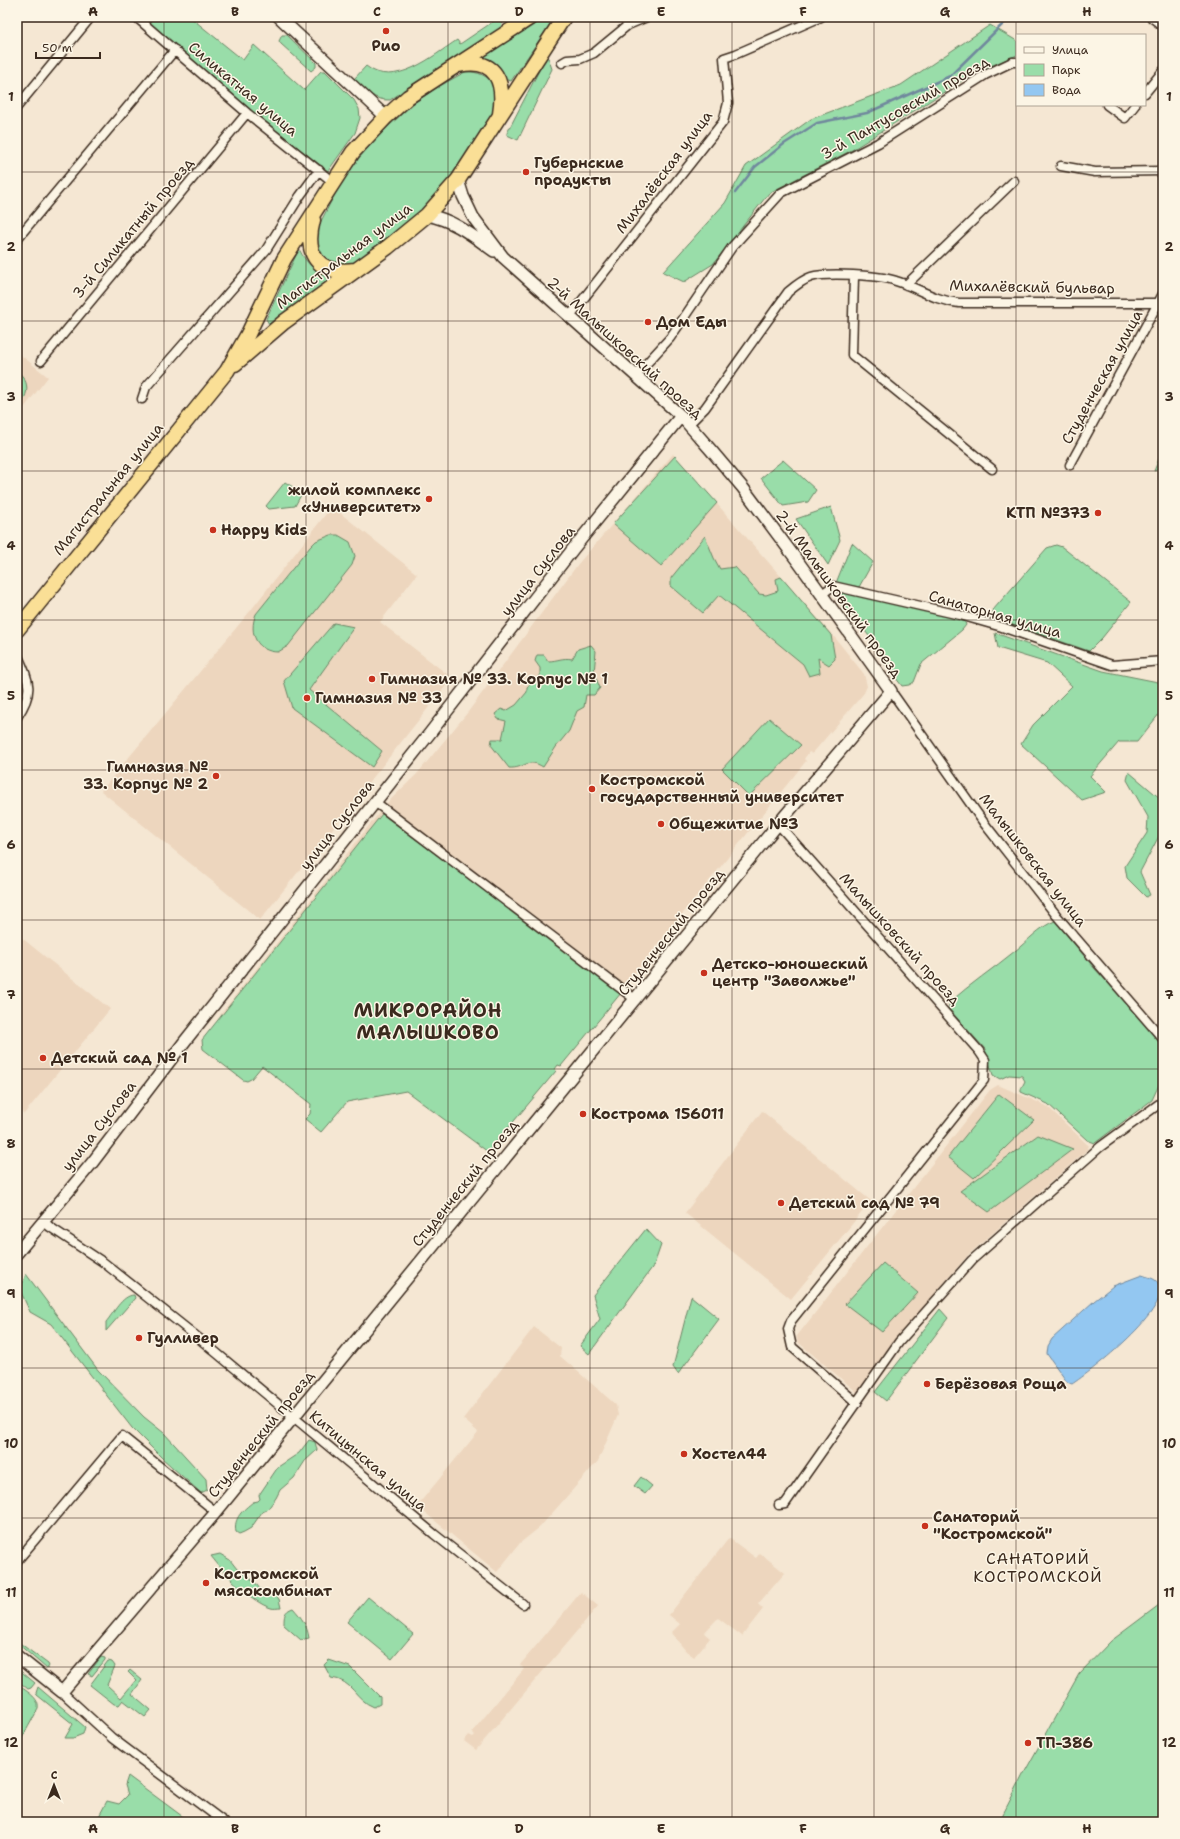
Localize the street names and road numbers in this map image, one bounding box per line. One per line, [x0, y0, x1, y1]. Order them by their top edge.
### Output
street label: Силикатная улица [184, 37, 303, 141]
street label: 3-й Пантусовский проезд [817, 51, 993, 164]
street label: Михалёвская улица [611, 106, 717, 238]
street label: 3-й Силикатный проезд [68, 153, 198, 303]
street label: Магистральная улица [272, 198, 416, 314]
street label: 2-й Малышковский проезд [543, 273, 707, 424]
street label: Михалёвский бульвар [949, 276, 1115, 298]
street label: Студенческая улица [1057, 306, 1148, 448]
street label: Магистральная улица [48, 418, 168, 559]
street label: 2-й Малышковский проезд [771, 506, 907, 682]
street label: улица Суслова [496, 521, 580, 620]
street label: Санаторная улица [926, 585, 1064, 643]
street label: улица Суслова [295, 775, 379, 874]
street label: Малышковская улица [975, 789, 1092, 931]
street label: Студенческий проезд [613, 864, 729, 1000]
street label: Малышковский проезд [835, 868, 965, 1010]
street label: улица Суслова [57, 1076, 141, 1175]
street label: Студенческий проезд [407, 1115, 523, 1251]
street label: Студенческий проезд [203, 1366, 319, 1502]
street label: Китицынская улица [305, 1406, 431, 1516]

